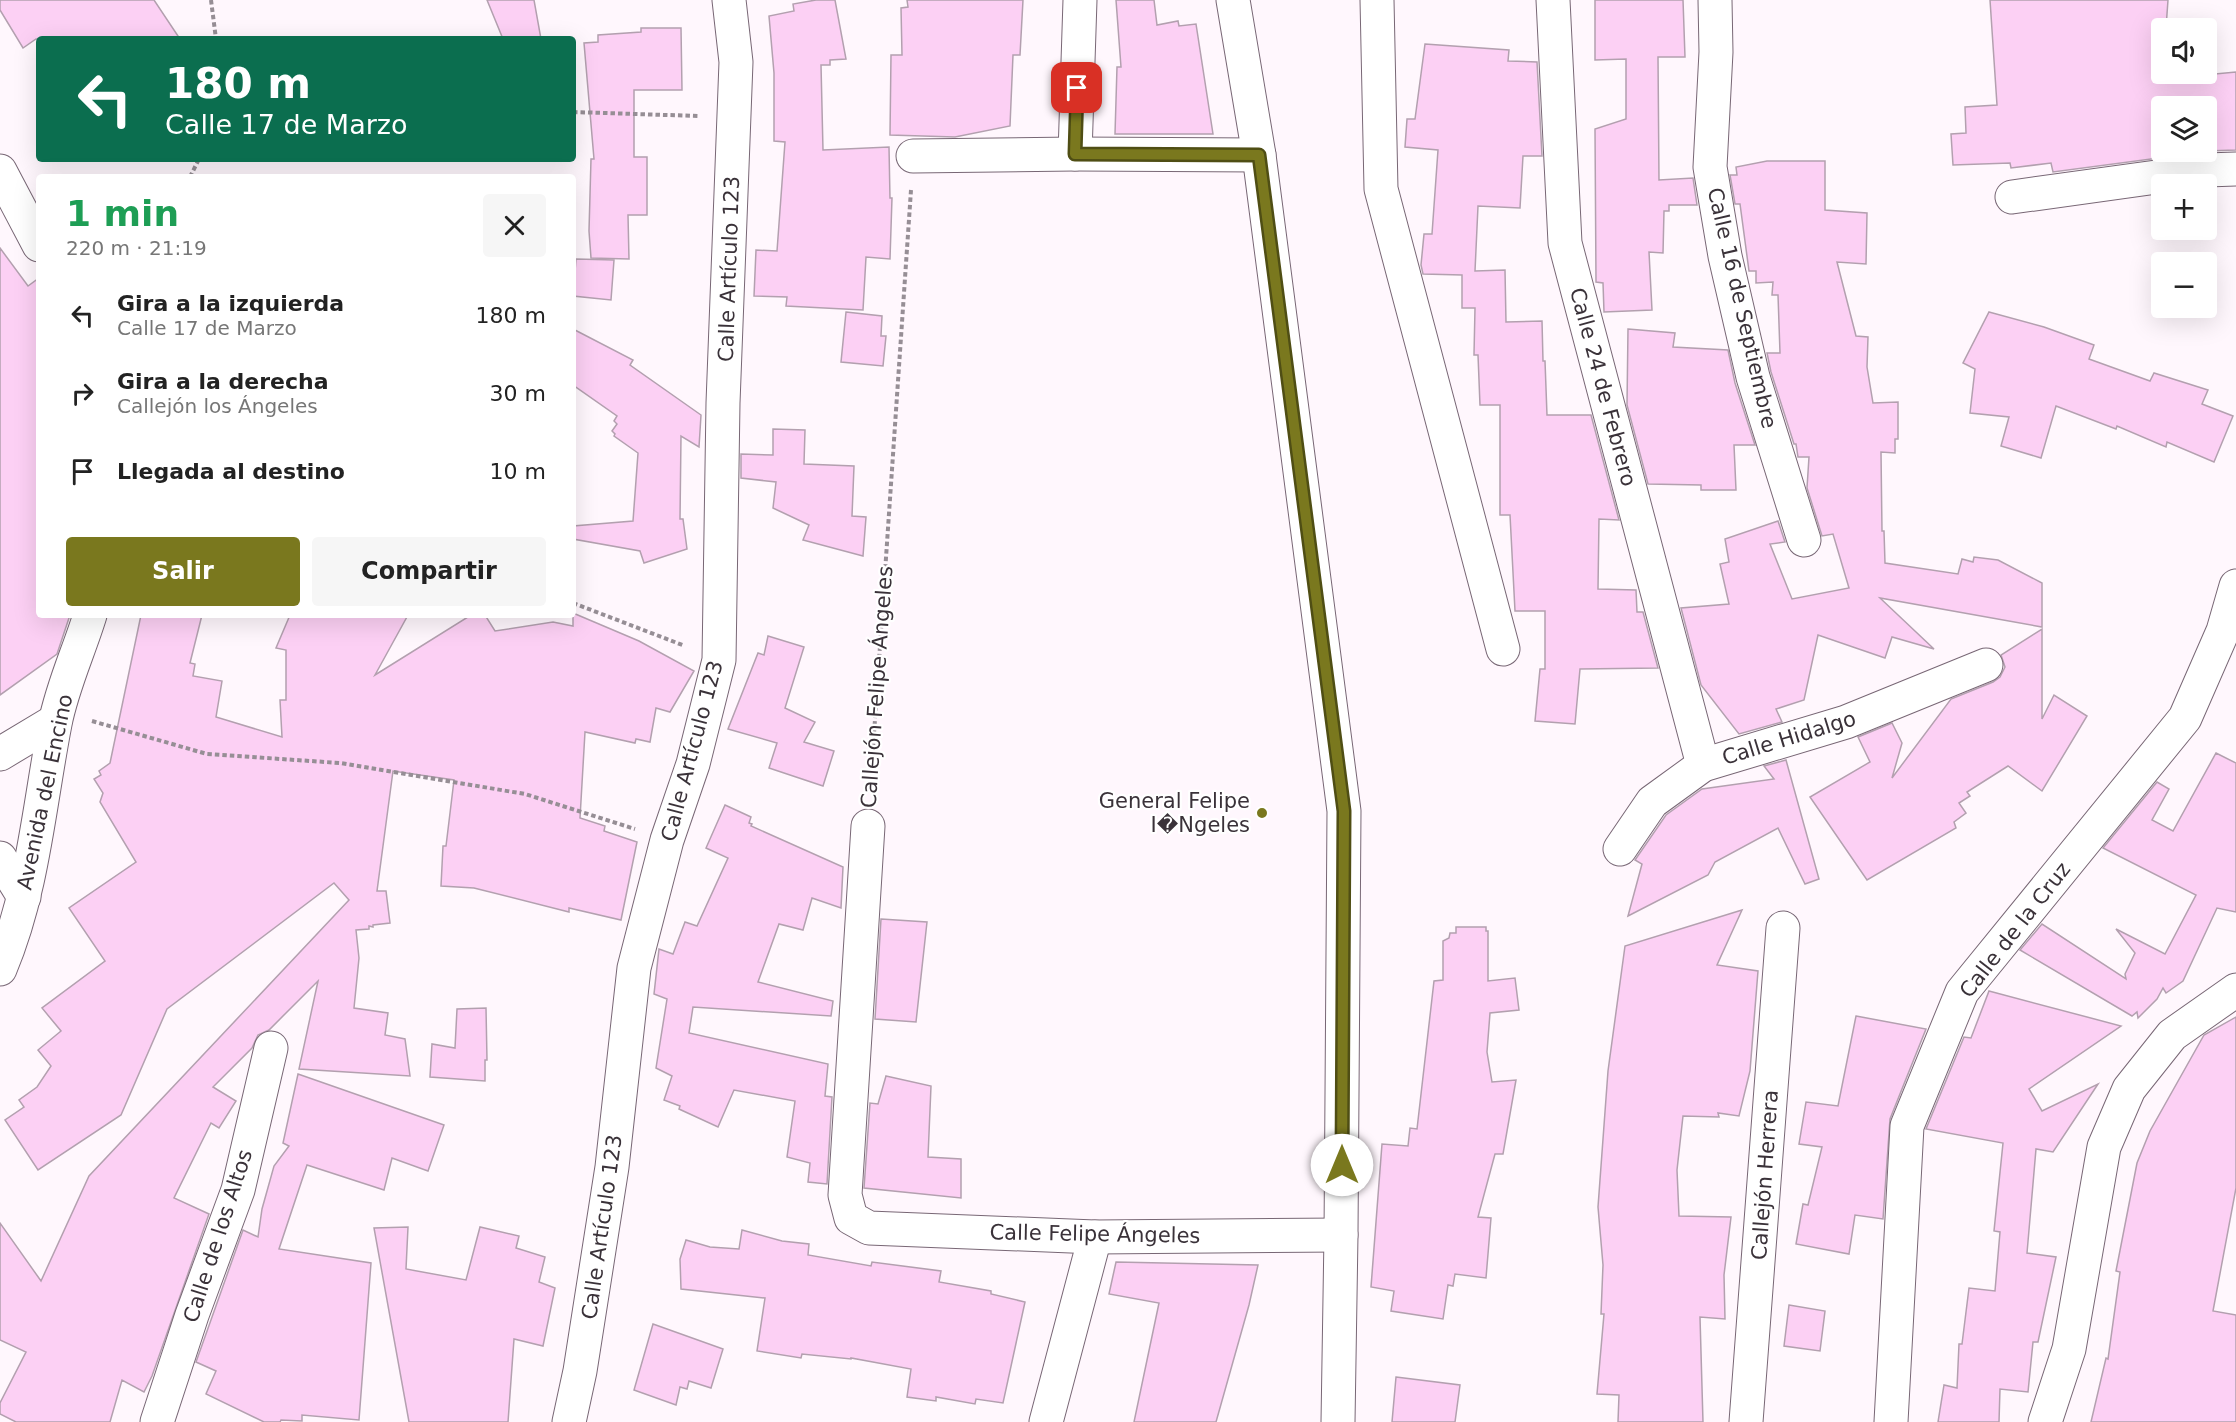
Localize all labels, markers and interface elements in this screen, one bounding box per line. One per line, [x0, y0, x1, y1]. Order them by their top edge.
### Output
map controls [2151, 18, 2217, 318]
button: sound [2151, 18, 2217, 84]
text: 180 m [165, 59, 311, 108]
icon: left [66, 60, 144, 138]
pin [1051, 62, 1102, 113]
icon: arrive [1060, 71, 1093, 104]
button: layers [2151, 96, 2217, 162]
text: Calle 17 de Marzo [165, 109, 408, 140]
button: + [2151, 174, 2217, 240]
street label: Calle Artículo 123 [714, 176, 744, 362]
street label: Calle 16 de Septiembre [1703, 185, 1781, 431]
text: 1 min [66, 193, 179, 234]
button: close [483, 194, 546, 257]
text: 220 m · 21:19 [66, 236, 207, 260]
button: − [2151, 252, 2217, 318]
street label: Calle 24 de Febrero [1565, 285, 1641, 489]
text: Gira a la izquierda [117, 291, 344, 316]
icon: left [66, 299, 99, 332]
text: 180 m [476, 303, 546, 328]
text: Calle 17 de Marzo [117, 316, 297, 340]
text: Gira a la derecha [117, 369, 329, 394]
icon: right [66, 377, 99, 410]
text: 30 m [490, 381, 546, 406]
text: Callejón los Ángeles [117, 394, 318, 418]
icon: arrive [66, 455, 99, 488]
text: Llegada al destino [117, 459, 345, 484]
text: 10 m [490, 459, 546, 484]
button: Salir [66, 537, 300, 606]
button: Compartir [312, 537, 546, 606]
street label: Callejón Felipe Ángeles [856, 565, 897, 809]
street label: Calle Artículo 123 [656, 658, 728, 844]
street label: Avenida del Encino [13, 692, 77, 892]
street label: Calle Hidalgo [1719, 706, 1859, 770]
place label: General Felipe I�Ngeles [1099, 789, 1250, 837]
marker: General Felipe I�Ngeles [1255, 806, 1269, 820]
street label: Calle de la Cruz [1955, 858, 2075, 1002]
street label: Callejón Herrera [1747, 1089, 1783, 1261]
street label: Calle Artículo 123 [577, 1133, 627, 1321]
position arrow [1310, 1133, 1374, 1197]
street label: Calle de los Altos [179, 1147, 257, 1325]
street label: Calle Felipe Ángeles [989, 1219, 1201, 1248]

